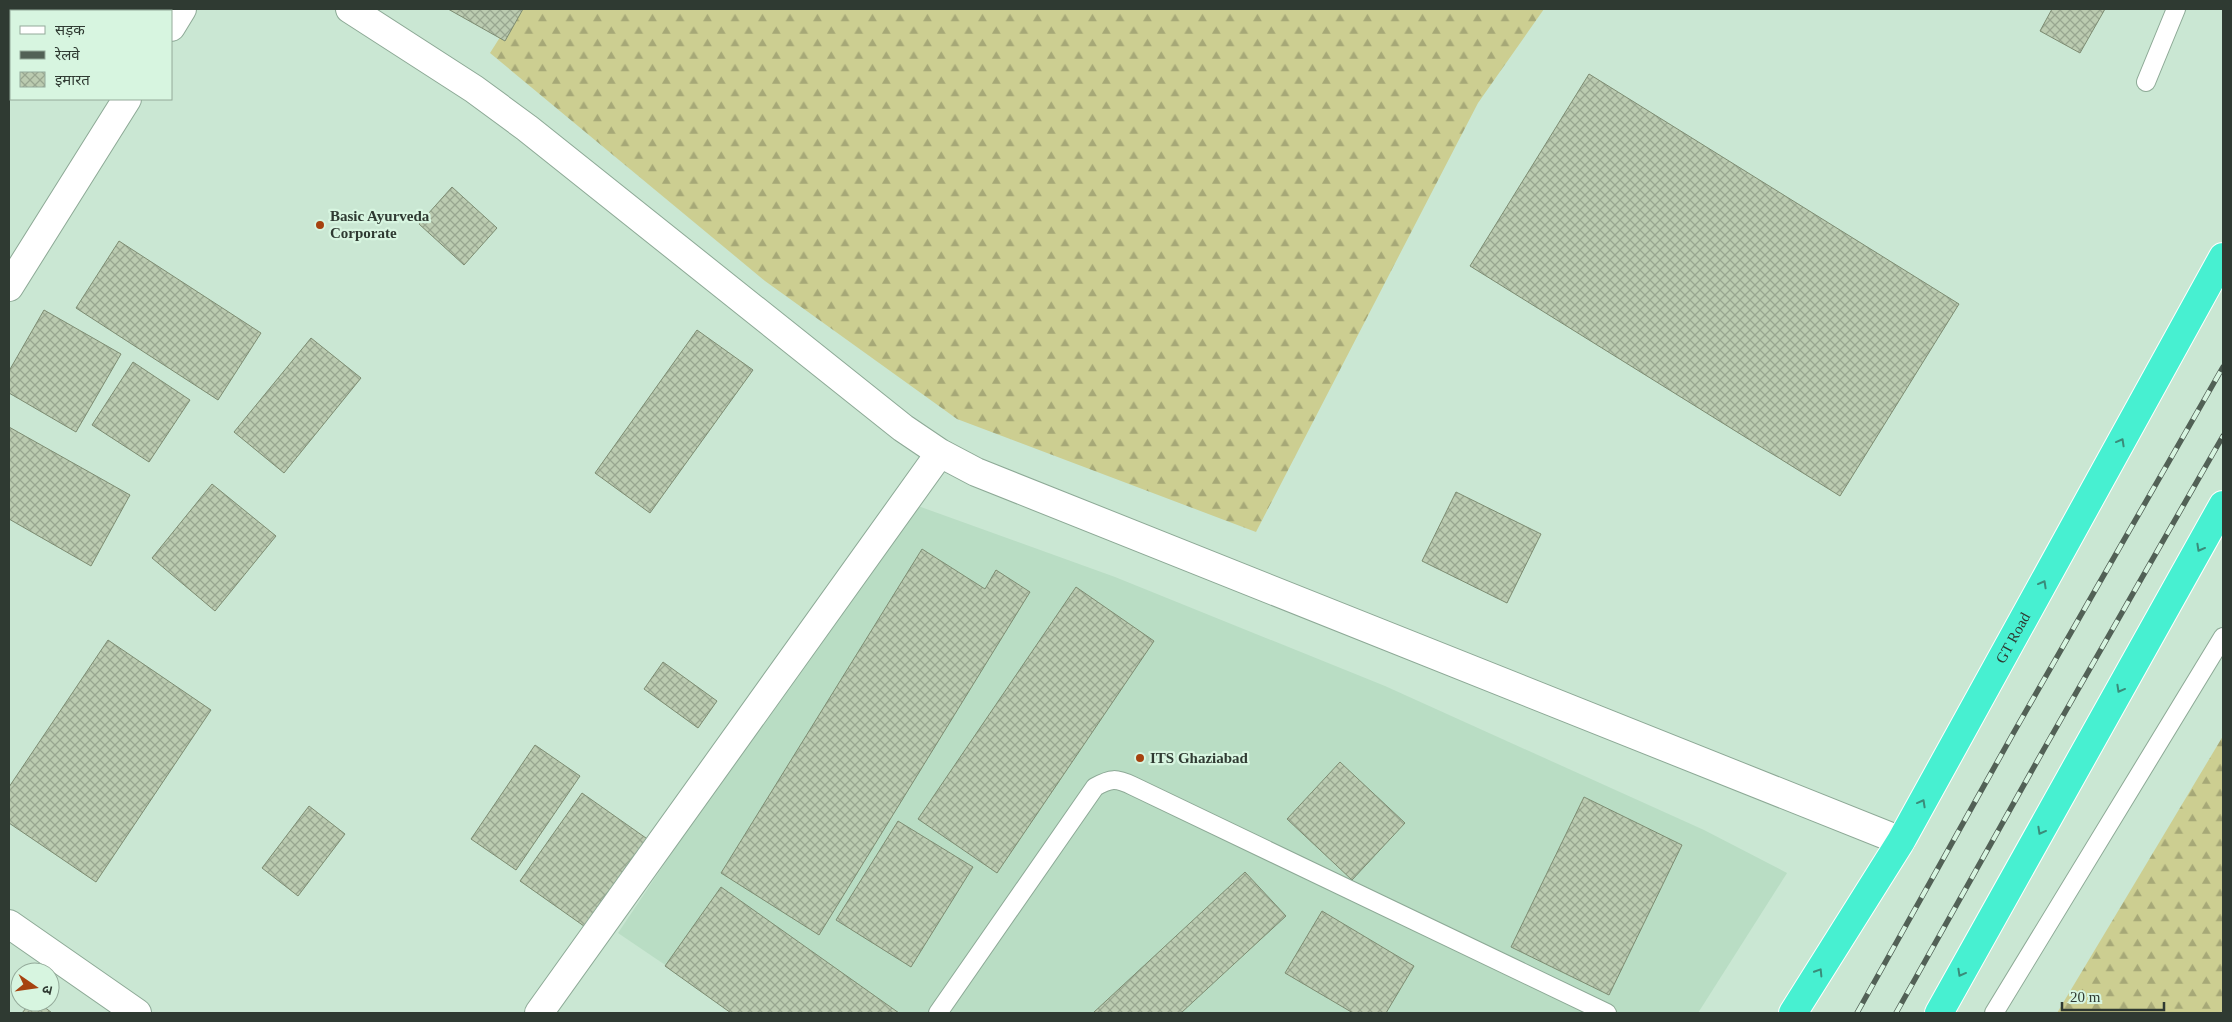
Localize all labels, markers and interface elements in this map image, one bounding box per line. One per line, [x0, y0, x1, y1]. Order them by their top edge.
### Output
legend [10, 10, 172, 100]
text: सड़क [55, 22, 85, 38]
text: रेलवे [54, 46, 80, 63]
text: इमारत [55, 72, 90, 88]
place label: Basic Ayurveda Corporate [330, 208, 430, 241]
marker: Basic Ayurveda Corporate [314, 219, 326, 231]
one-way arrow [2115, 438, 2125, 447]
one-way arrow [2196, 542, 2206, 551]
one-way arrow [2036, 581, 2046, 590]
street label: GT Road [1993, 609, 2034, 666]
one-way arrow [2117, 684, 2127, 693]
place label: ITS Ghaziabad [1150, 750, 1249, 766]
marker: ITS Ghaziabad [1134, 752, 1146, 764]
one-way arrow [1915, 799, 1925, 808]
one-way arrow [2037, 826, 2047, 835]
north arrow [10, 962, 60, 1012]
one-way arrow [1958, 967, 1968, 976]
one-way arrow [1813, 968, 1823, 977]
scale bar [2062, 980, 2164, 1012]
text: उ [39, 984, 55, 996]
text: 20 m [2070, 989, 2101, 1005]

